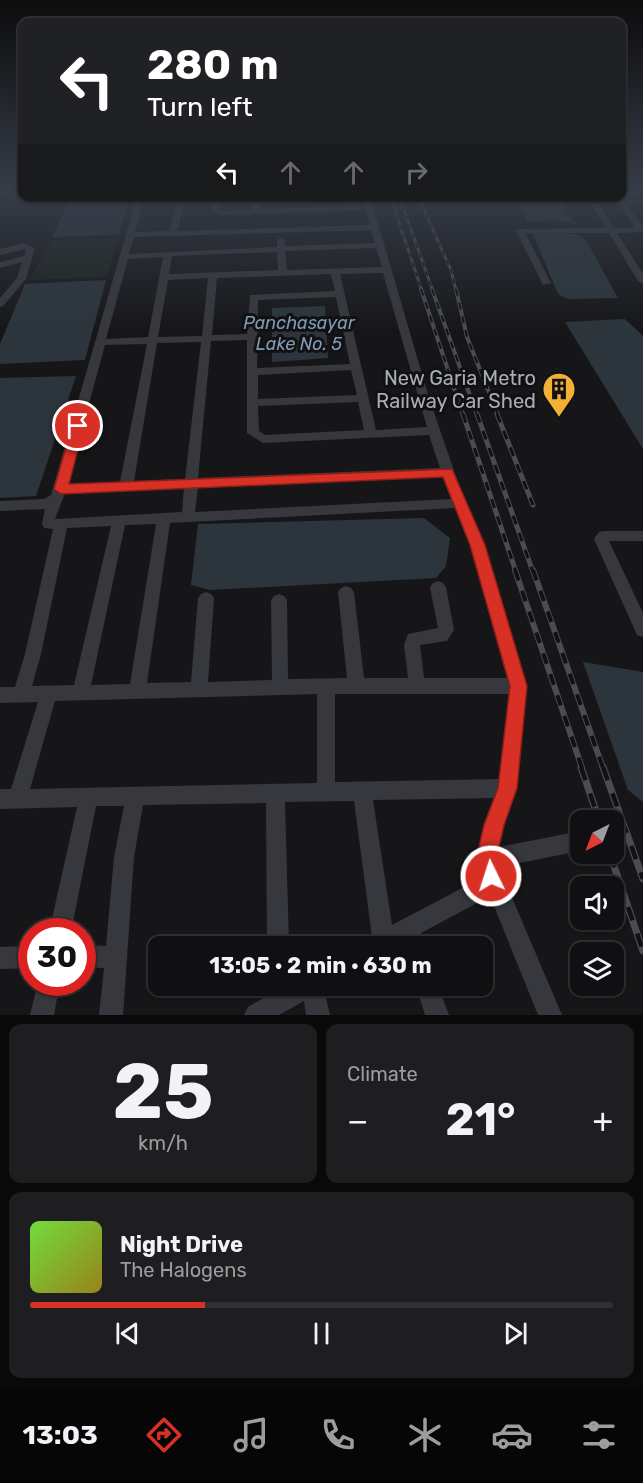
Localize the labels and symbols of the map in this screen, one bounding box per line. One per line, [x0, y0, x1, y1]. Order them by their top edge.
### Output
water label: Panchasayar Lake No. 5 [243, 312, 356, 355]
place label: New Garia Metro Railway Car Shed [376, 366, 536, 413]
building icon: New Garia Metro Railway Car Shed [541, 371, 577, 418]
pin [52, 400, 103, 451]
north arrow [570, 810, 624, 864]
position arrow [459, 844, 523, 908]
speed limit sign: 30 [18, 918, 96, 996]

